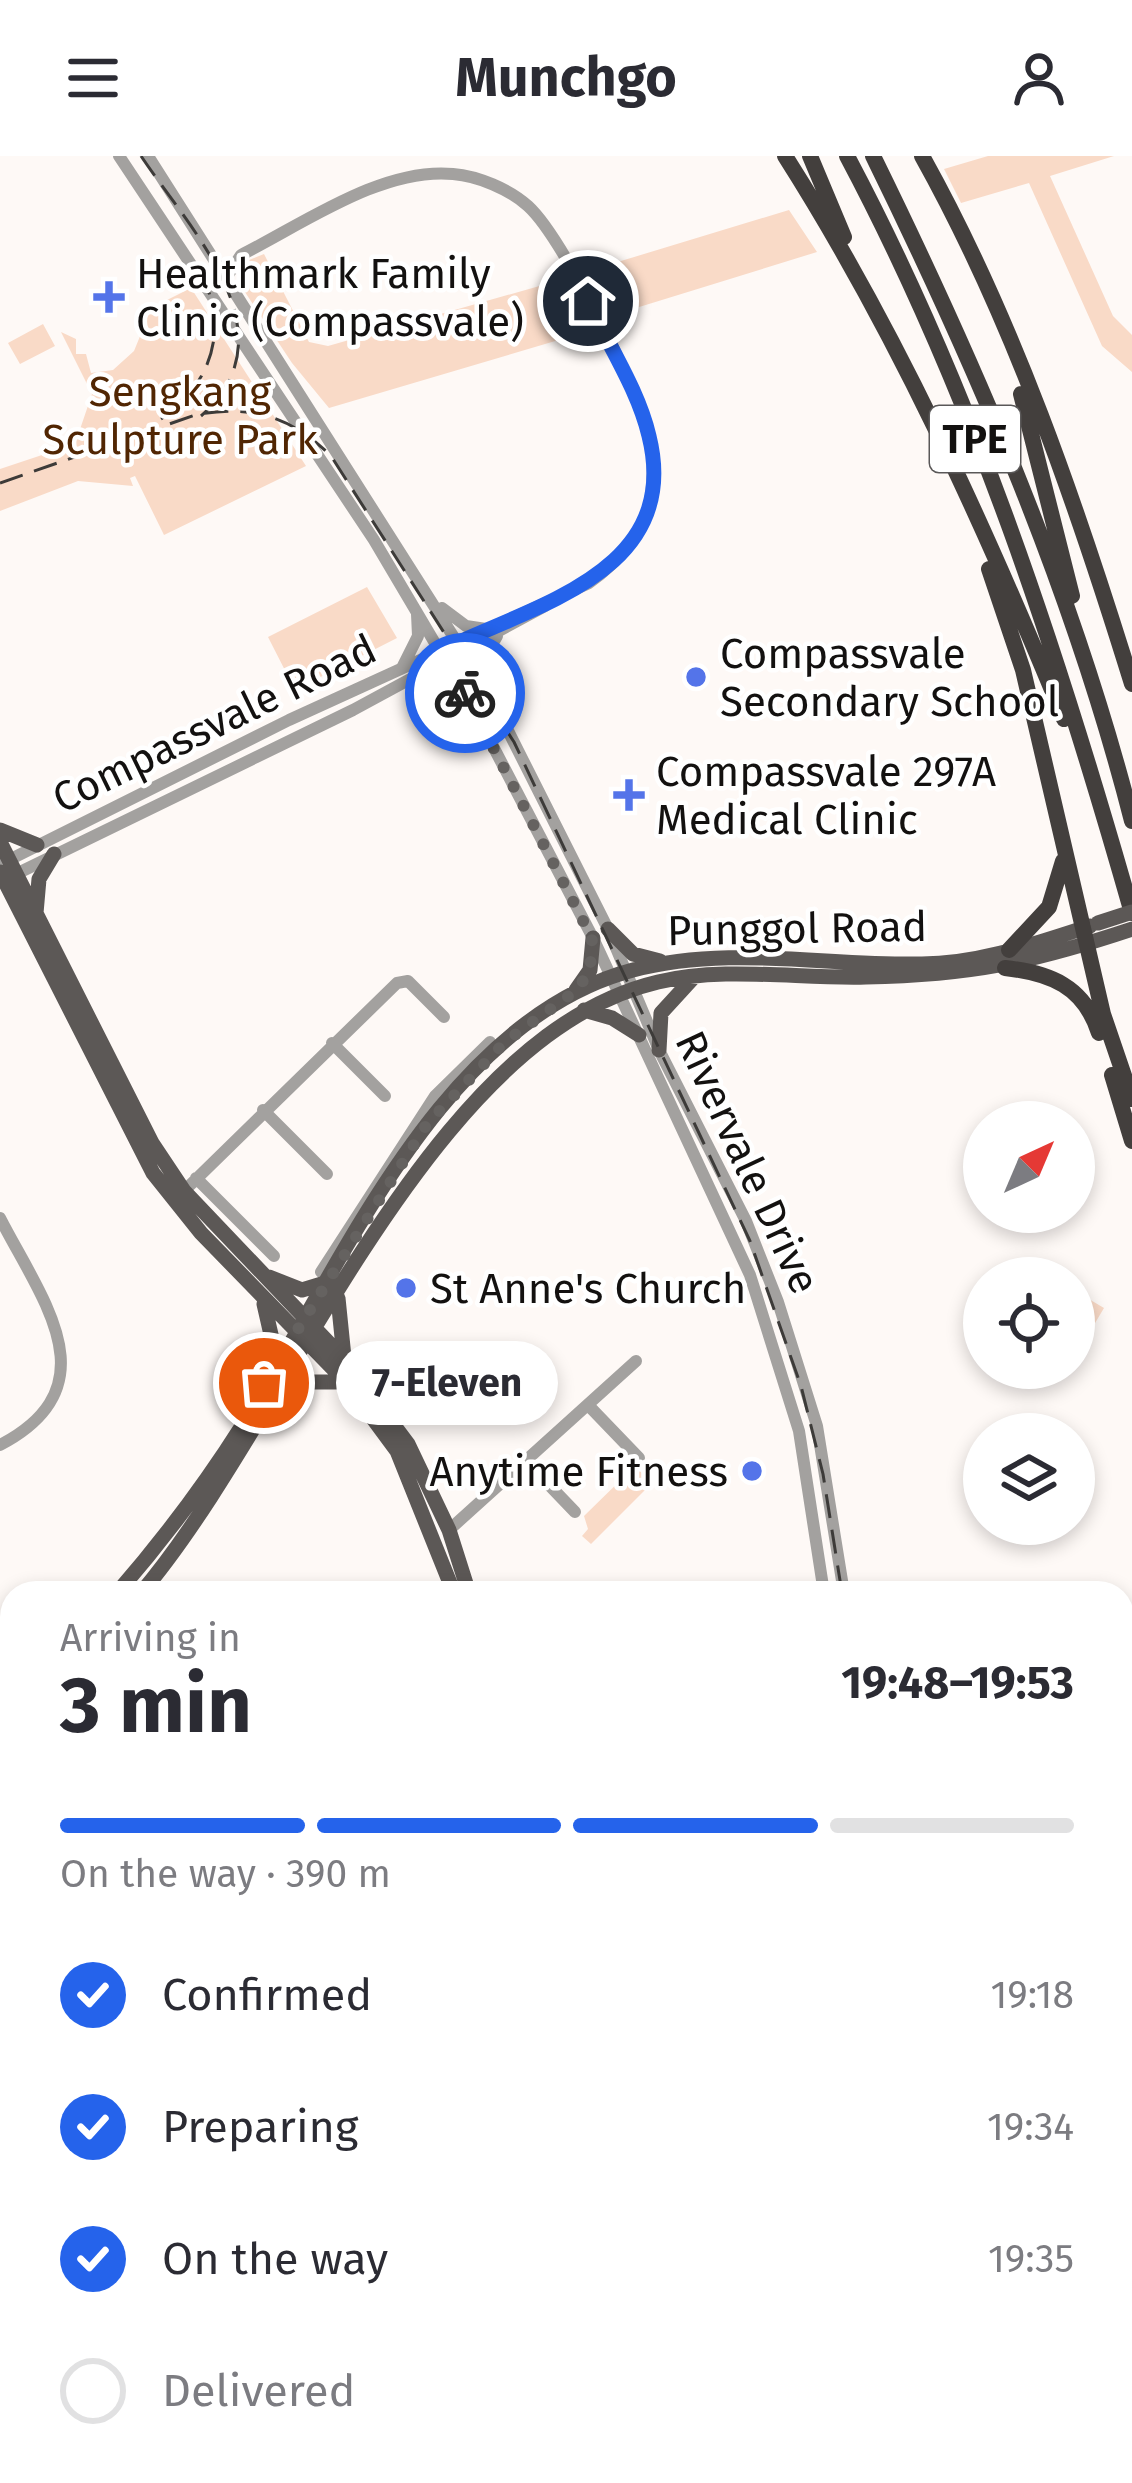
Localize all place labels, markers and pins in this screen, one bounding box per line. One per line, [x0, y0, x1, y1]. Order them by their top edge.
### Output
place label: Healthmark Family Clinic (Compassvale) [136, 249, 524, 347]
pin [537, 250, 639, 352]
marker: Healthmark Family Clinic (Compassvale) [93, 281, 125, 313]
place label: Compassvale Secondary School [720, 629, 1059, 727]
marker: Compassvale Secondary School [683, 664, 709, 690]
place label: Compassvale 297A Medical Clinic [656, 747, 996, 845]
marker: Compassvale 297A Medical Clinic [613, 779, 645, 811]
place label: St Anne's Church [430, 1264, 746, 1314]
marker: St Anne's Church [393, 1275, 419, 1301]
pin [213, 1332, 315, 1434]
callout: 7-Eleven [336, 1341, 558, 1425]
place label: Anytime Fitness [429, 1447, 728, 1497]
marker: Anytime Fitness [739, 1458, 765, 1484]

